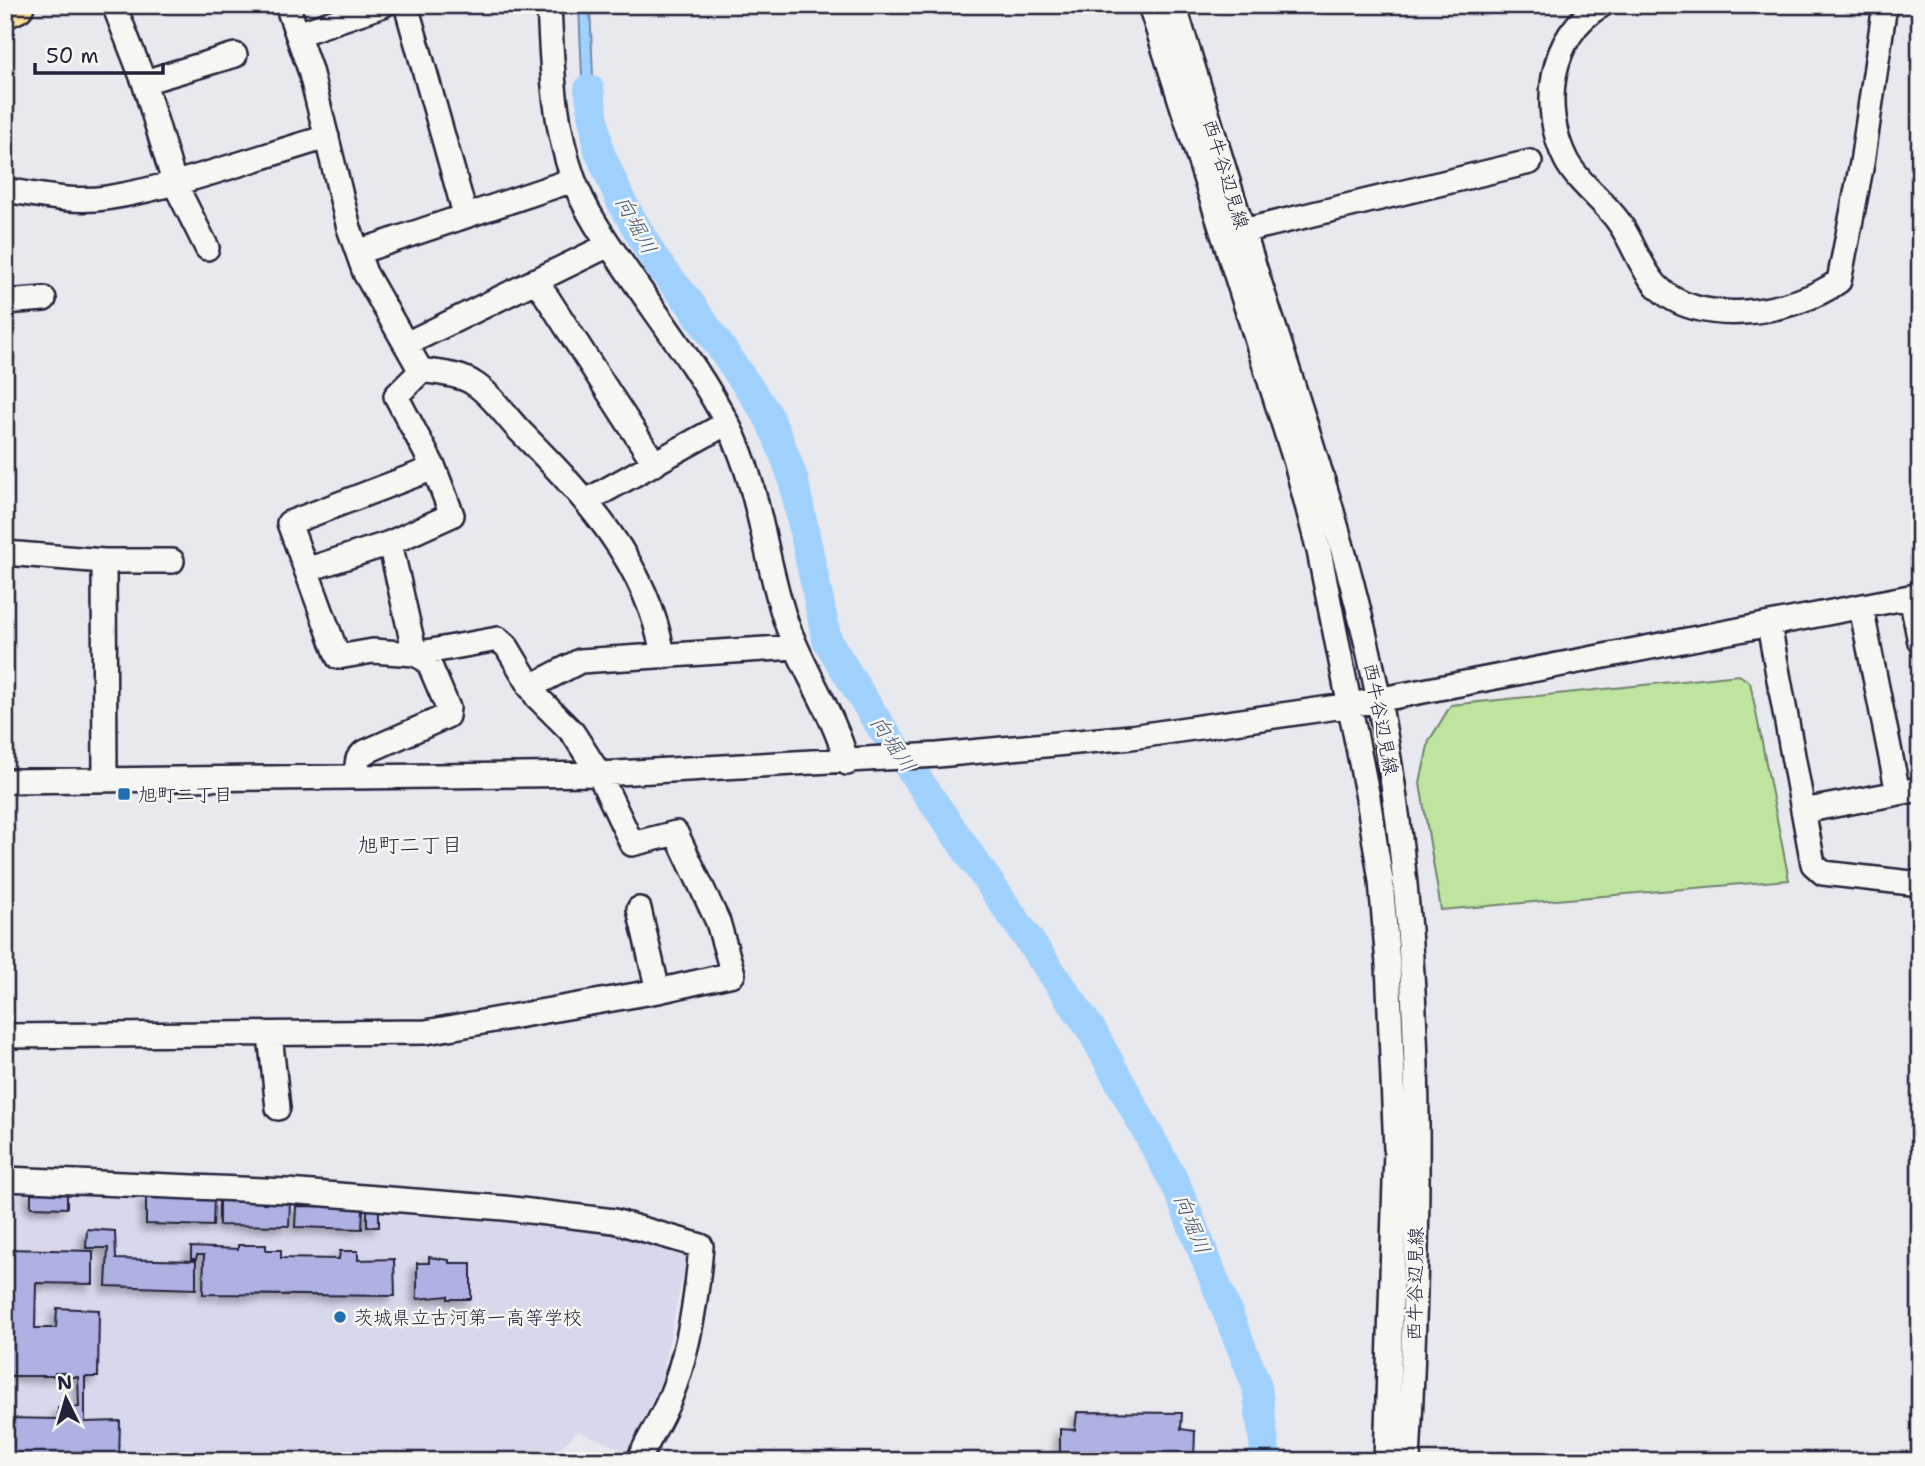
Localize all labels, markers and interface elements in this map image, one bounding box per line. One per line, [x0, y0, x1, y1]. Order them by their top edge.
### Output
scale bar [35, 32, 163, 76]
text: 50 m [46, 42, 99, 70]
street label: 西牛谷辺見線 [1197, 116, 1255, 232]
water label: 向堀川 [609, 191, 663, 259]
street label: 西牛谷辺見線 [1358, 661, 1404, 777]
water label: 向堀川 [864, 710, 922, 778]
place label: 旭町二丁目 [138, 782, 233, 807]
marker: 旭町二丁目 [116, 786, 132, 802]
district label: 旭町二丁目 [358, 831, 463, 859]
water label: 向堀川 [1167, 1190, 1217, 1258]
street label: 西牛谷辺見線 [1402, 1227, 1428, 1341]
place label: 茨城県立古河第一高等学校 [354, 1305, 582, 1330]
marker: 茨城県立古河第一高等学校 [332, 1309, 348, 1325]
north arrow [32, 1364, 102, 1434]
text: N [56, 1369, 73, 1396]

